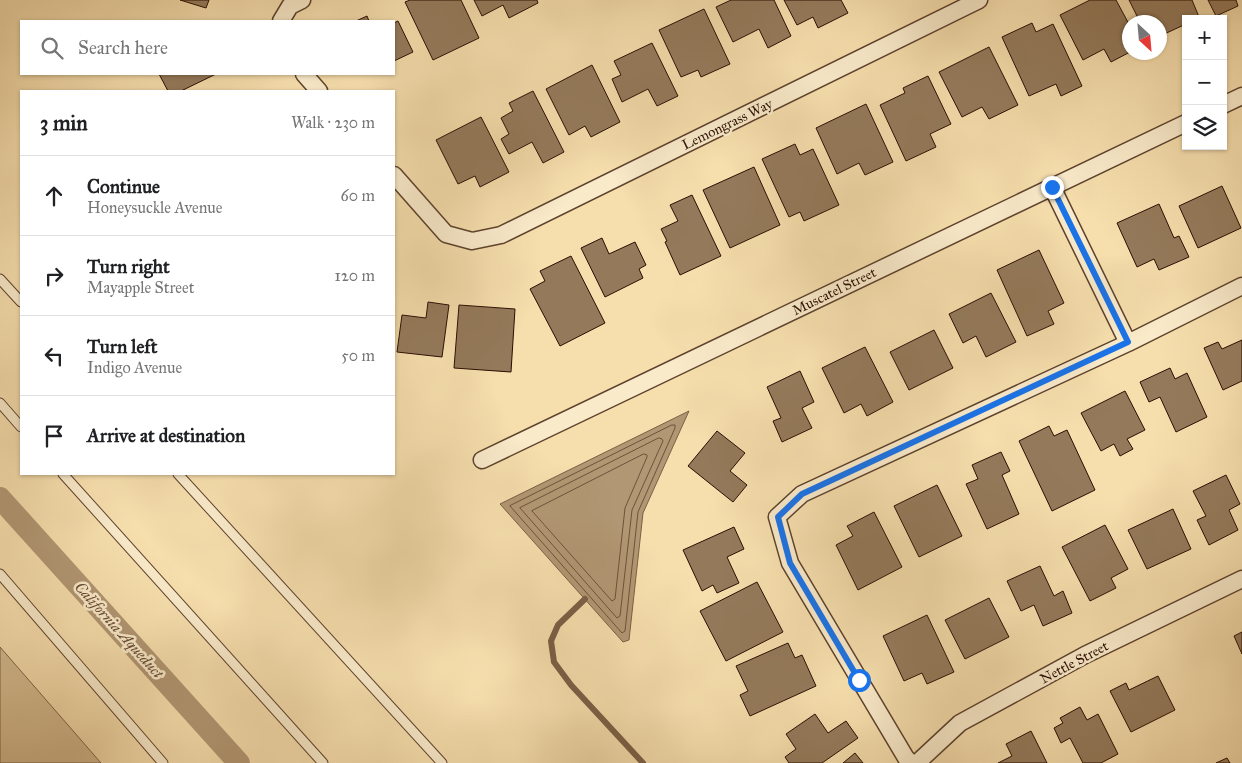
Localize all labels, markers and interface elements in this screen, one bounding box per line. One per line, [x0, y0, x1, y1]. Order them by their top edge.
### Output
north arrow [1122, 15, 1167, 60]
map controls [1182, 15, 1227, 150]
button: + [1182, 15, 1227, 60]
search box [20, 20, 395, 75]
icon: search [38, 34, 66, 62]
text: Search here [78, 36, 168, 59]
button: − [1182, 60, 1227, 105]
street label: Lemongrass Way [679, 95, 776, 154]
button: layers [1182, 105, 1227, 150]
text: 3 min [40, 110, 88, 136]
text: Walk · 230 m [291, 113, 375, 132]
text: Continue [87, 175, 160, 198]
route end [1041, 176, 1064, 199]
icon: ahead [40, 182, 68, 210]
text: 60 m [341, 186, 375, 205]
text: Honeysuckle Avenue [87, 198, 223, 217]
text: Turn right [87, 255, 170, 278]
icon: right [40, 262, 68, 290]
street label: Muscatel Street [790, 264, 879, 319]
text: 120 m [335, 266, 375, 285]
text: Mayapple Street [87, 278, 194, 297]
text: Turn left [87, 335, 157, 358]
icon: left [40, 342, 68, 370]
text: 50 m [341, 346, 375, 365]
text: Indigo Avenue [87, 358, 182, 377]
icon: arrive [40, 422, 68, 450]
text: Arrive at destination [87, 424, 245, 447]
water label: California Aqueduct [71, 578, 168, 683]
street label: Nettle Street [1037, 637, 1111, 687]
route start [848, 669, 871, 692]

